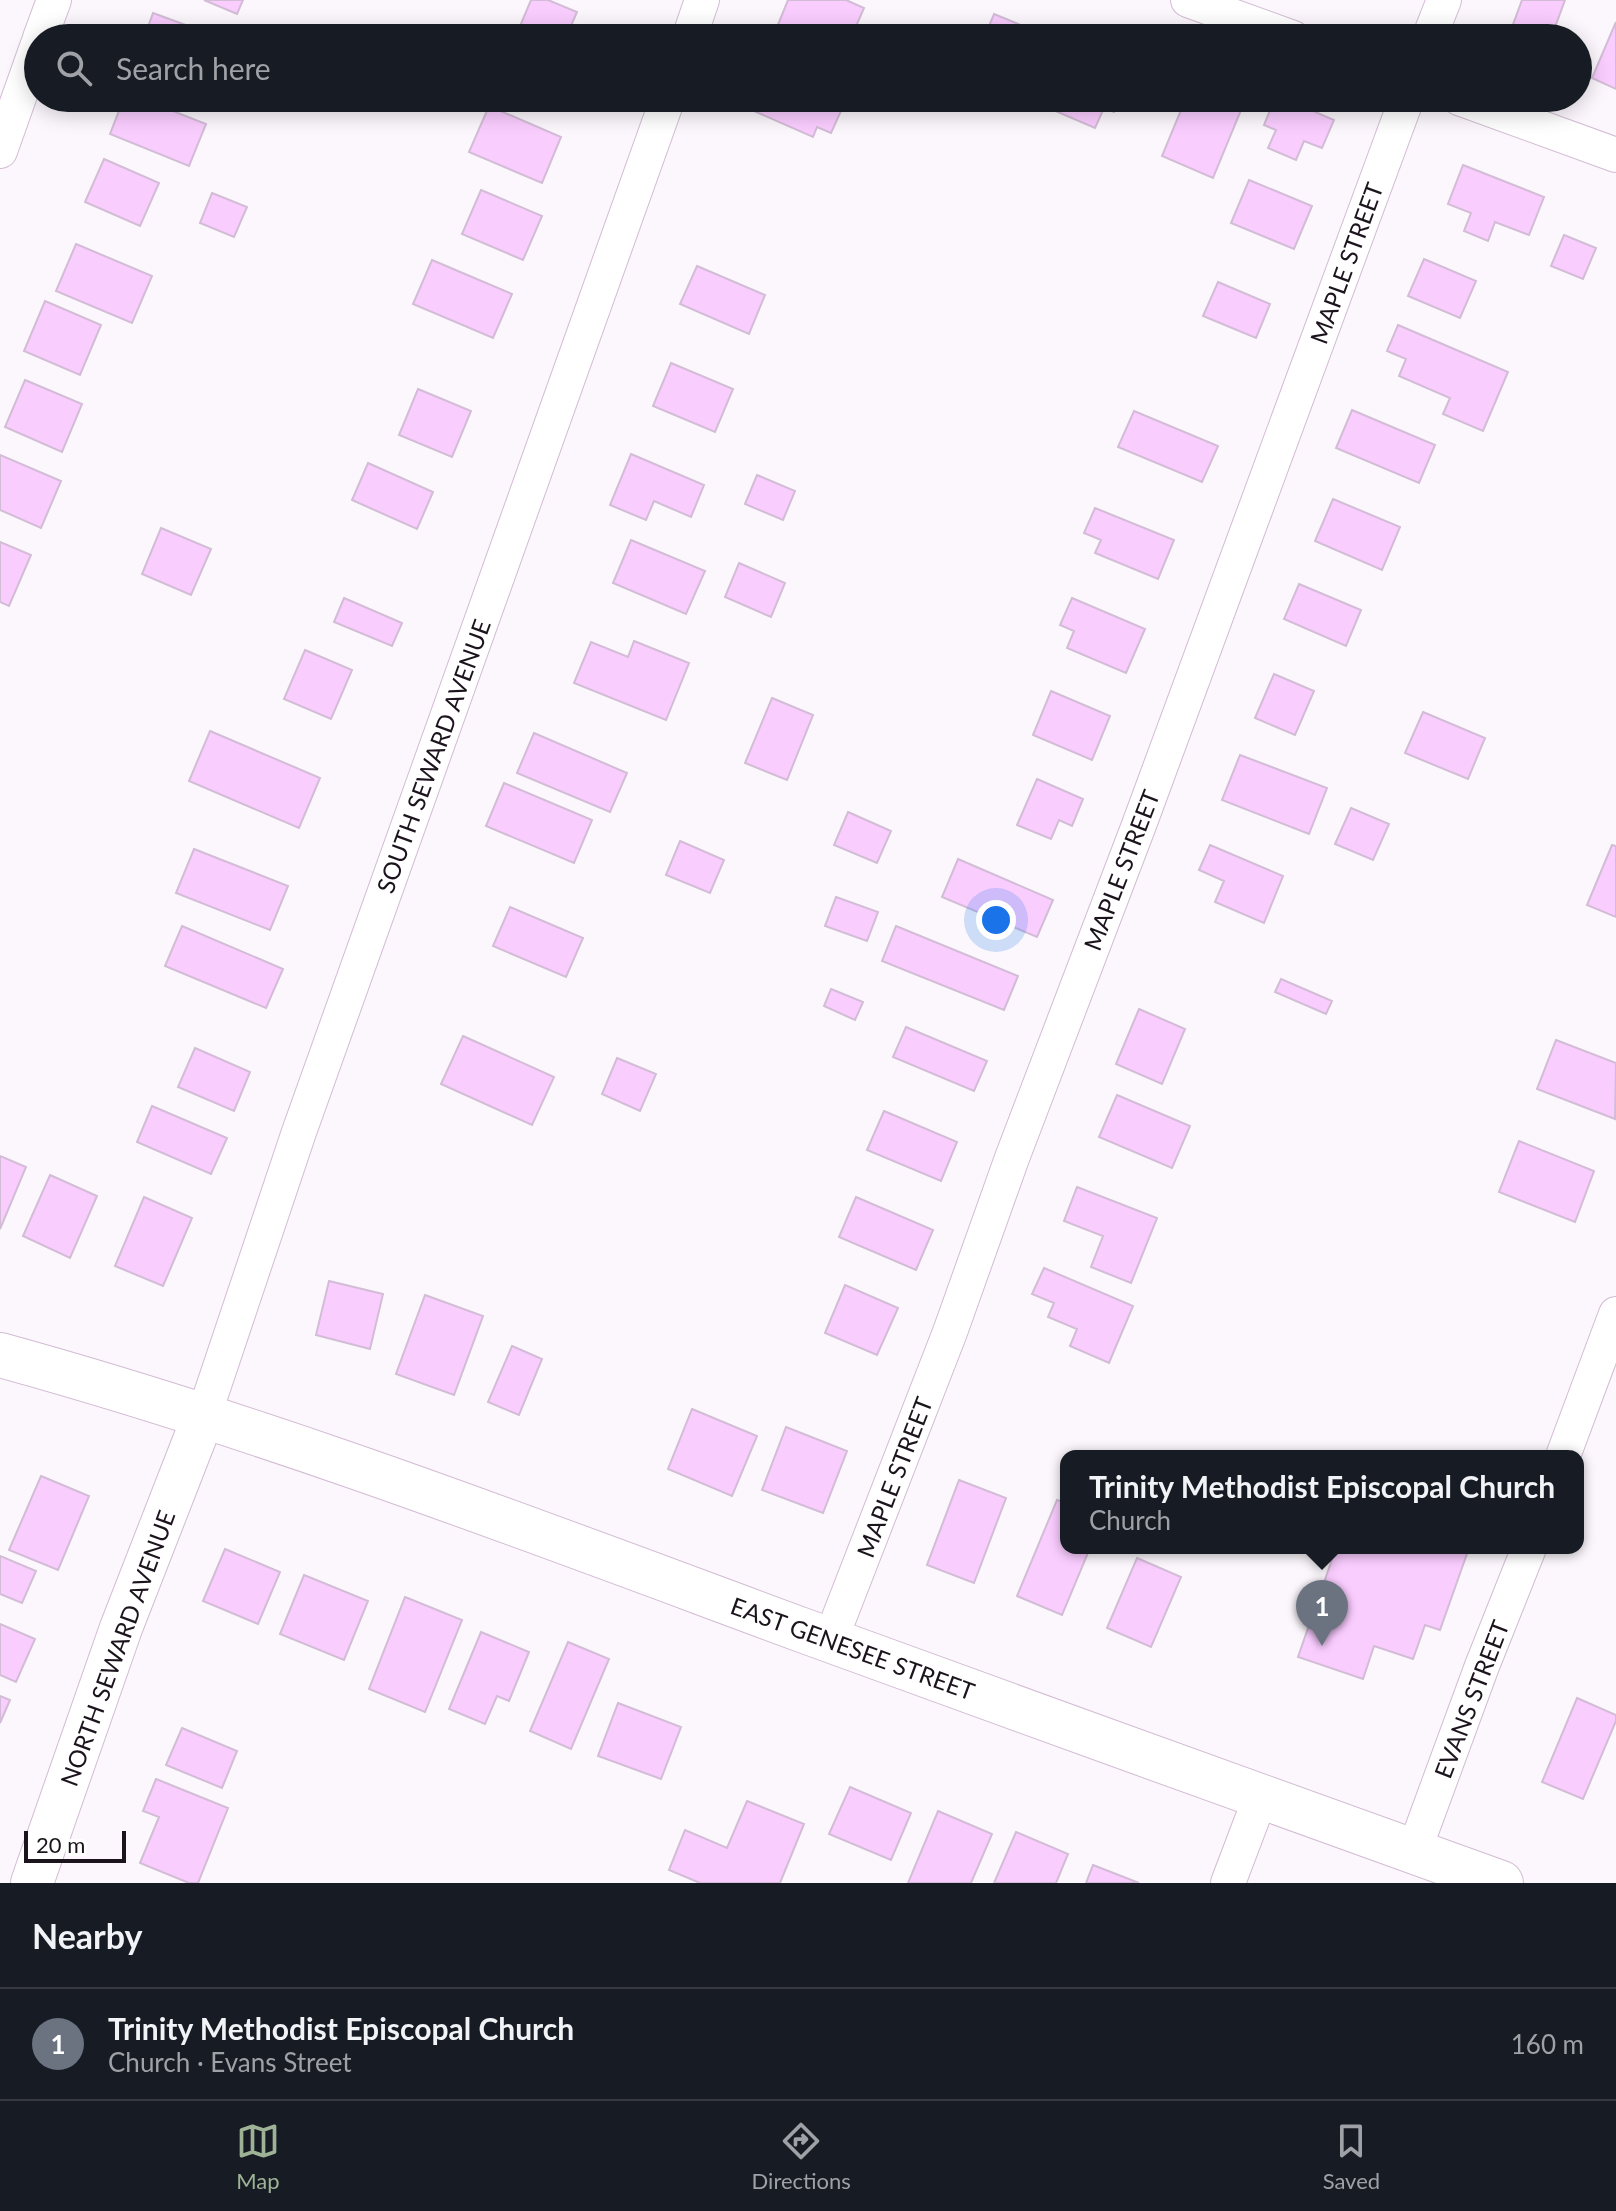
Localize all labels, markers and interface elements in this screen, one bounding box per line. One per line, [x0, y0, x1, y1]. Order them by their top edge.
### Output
search box [24, 24, 1592, 112]
icon: search [52, 46, 96, 90]
text: Search here [116, 50, 271, 86]
street label: MAPLE STREET [1303, 178, 1389, 348]
street label: SOUTH SEWARD AVENUE [370, 615, 496, 897]
street label: MAPLE STREET [1077, 786, 1165, 954]
your location [976, 900, 1016, 940]
street label: MAPLE STREET [850, 1393, 938, 1561]
popup [1060, 1450, 1584, 1554]
text: Trinity Methodist Episcopal Church [1089, 1468, 1555, 1504]
text: Church [1089, 1504, 1171, 1536]
street label: NORTH SEWARD AVENUE [54, 1506, 180, 1790]
pin: 1 [1296, 1580, 1348, 1646]
street label: EAST GENESEE STREET [727, 1590, 979, 1706]
street label: EVANS STREET [1428, 1616, 1514, 1782]
scale bar [24, 1827, 126, 1863]
text: 20 m [36, 1831, 85, 1858]
text: Nearby [32, 1915, 143, 1956]
text: Trinity Methodist Episcopal Church [108, 2010, 574, 2046]
text: 1 [50, 2028, 66, 2060]
text: 160 m [1511, 2028, 1584, 2060]
text: Church · Evans Street [108, 2046, 352, 2078]
tab: Map [236, 2119, 280, 2194]
tab: Directions [752, 2119, 851, 2194]
tab: Saved [1323, 2119, 1380, 2194]

